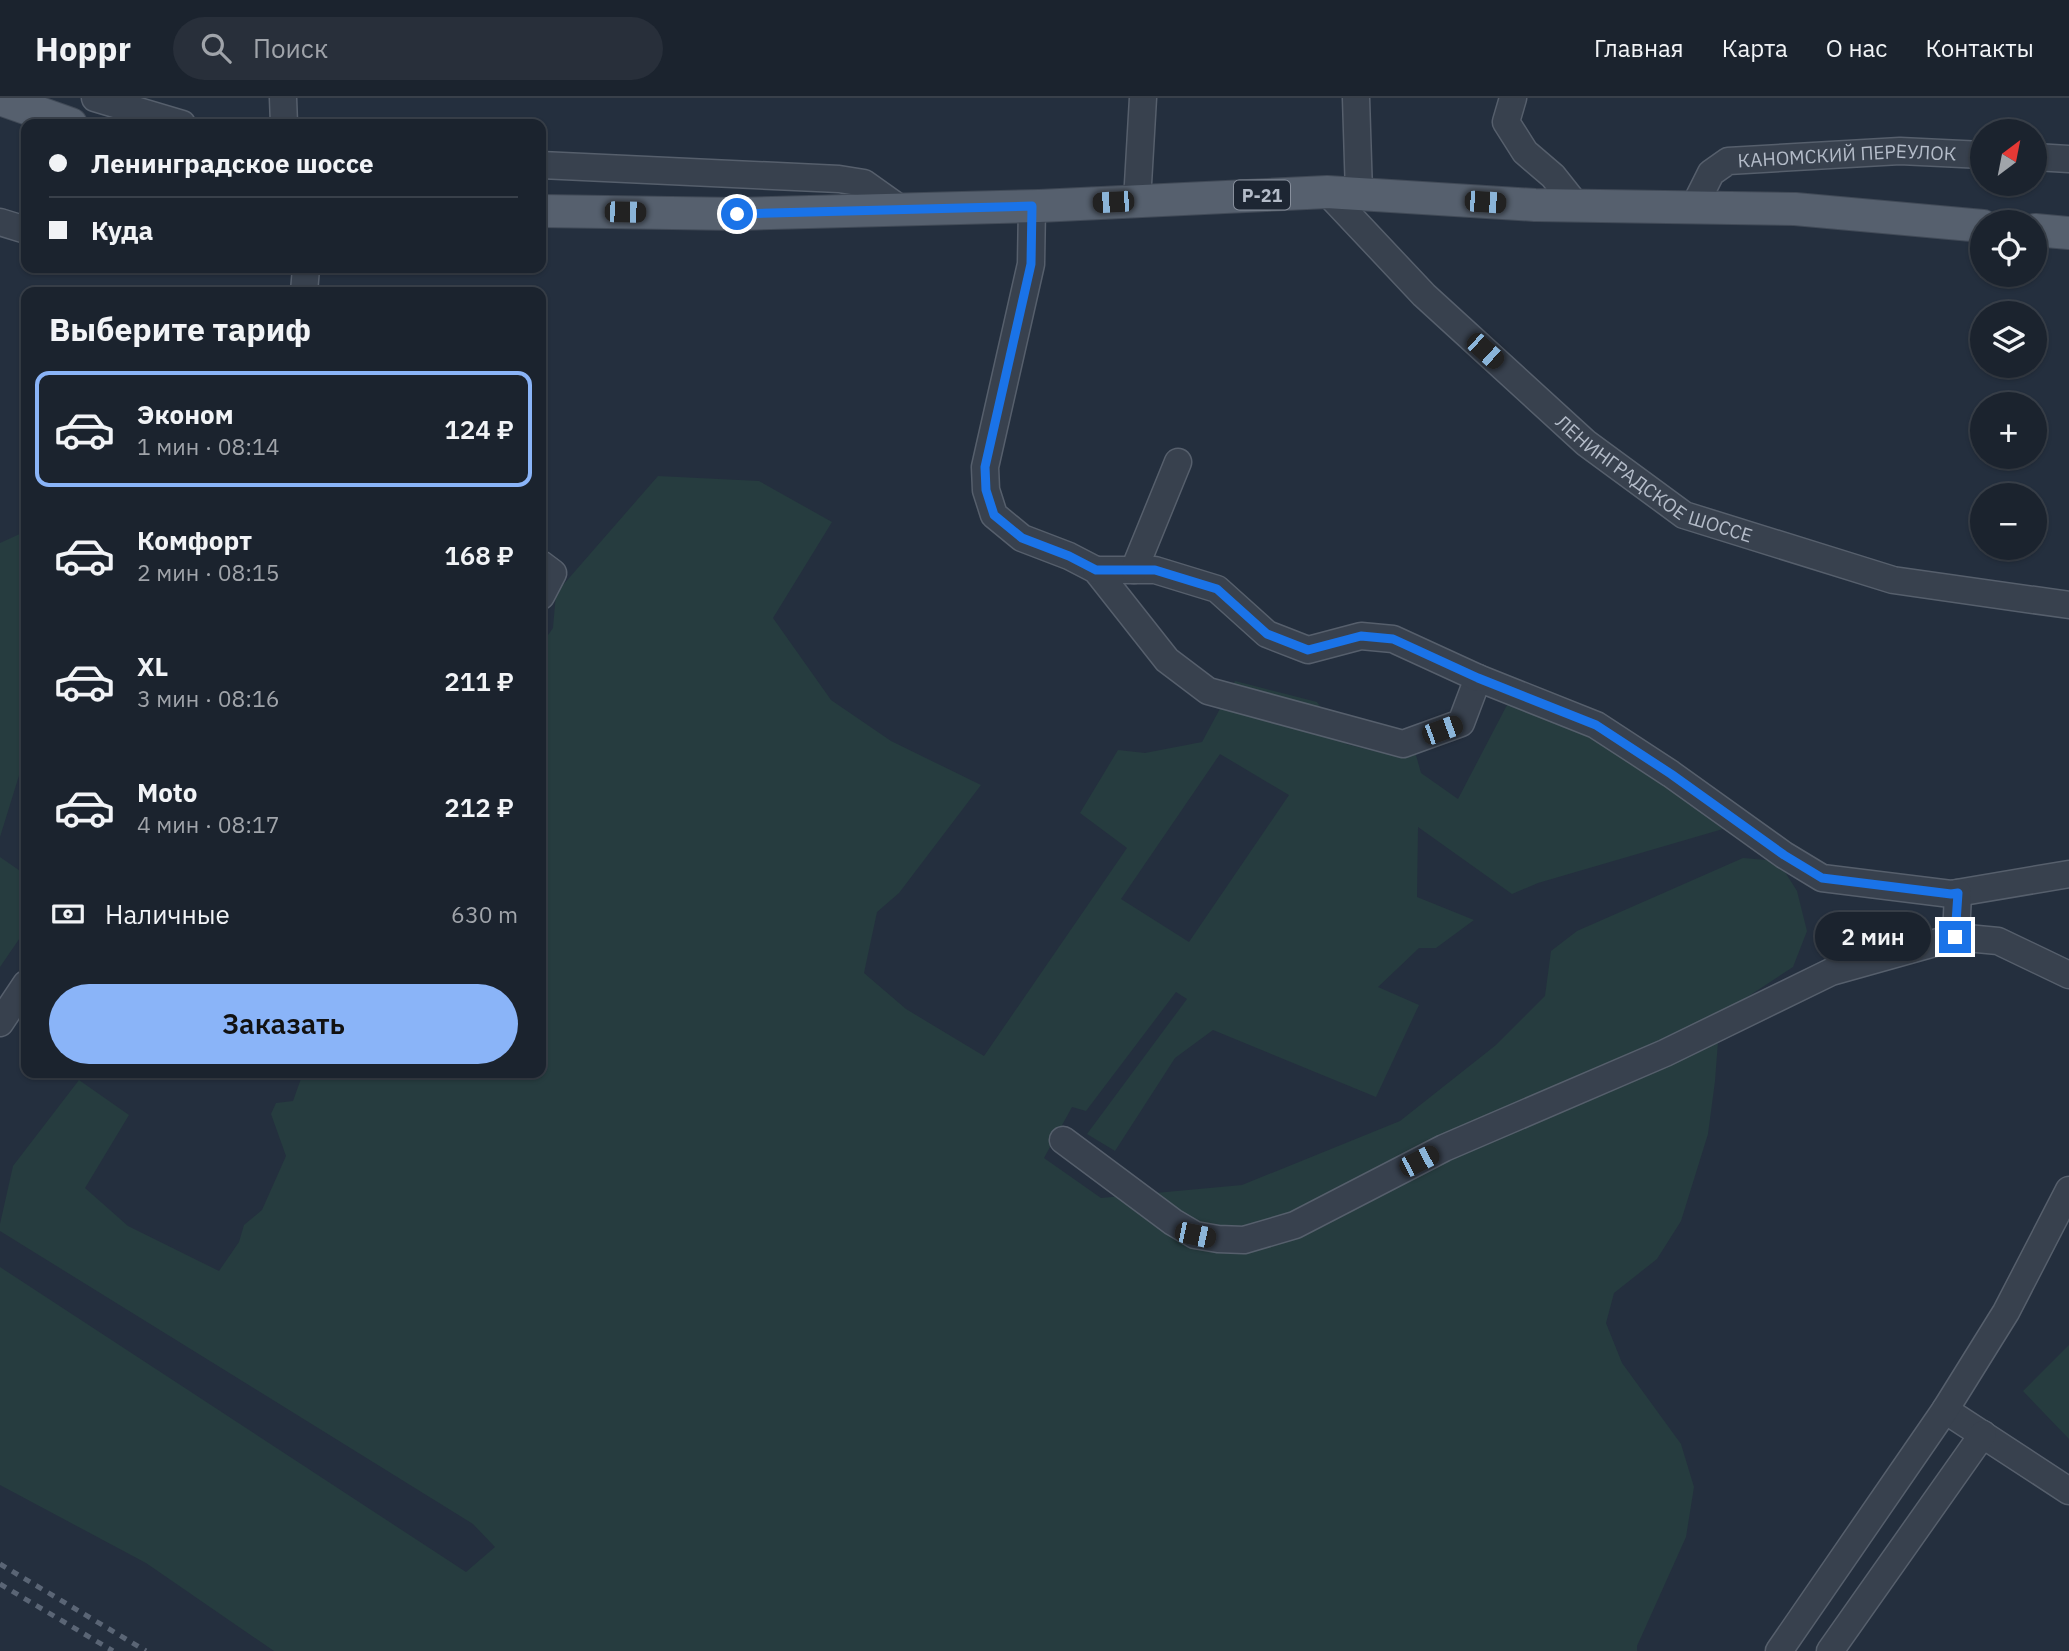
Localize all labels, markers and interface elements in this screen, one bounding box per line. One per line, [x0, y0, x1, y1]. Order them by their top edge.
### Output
search box [173, 17, 663, 80]
text: Hoppr [35, 27, 131, 70]
icon: search [197, 29, 235, 67]
text: Поиск [253, 31, 328, 65]
text: Главная [1594, 32, 1684, 64]
text: Карта [1722, 32, 1788, 64]
text: О нас [1826, 32, 1887, 64]
text: Контакты [1925, 32, 2034, 64]
north arrow [1970, 119, 2048, 196]
map controls [1970, 119, 2047, 560]
street label: КАНОМСКИЙ ПЕРЕУЛОК [1737, 139, 1957, 172]
text: Ленинградское шоссе [91, 146, 374, 180]
road number: Р-21 [1234, 180, 1290, 210]
car [1092, 190, 1135, 214]
car [1464, 190, 1507, 214]
route start [721, 198, 753, 230]
car [604, 201, 647, 223]
button: locate [1970, 210, 2047, 287]
text: Куда [91, 213, 153, 247]
button: layers [1970, 301, 2047, 378]
text: Выберите тариф [49, 308, 311, 350]
car [1463, 329, 1508, 373]
button: + [1970, 392, 2047, 469]
text: Эконом [137, 397, 234, 431]
icon: car [53, 398, 116, 461]
street label: ЛЕНИНГРАДСКОЕ ШОССЕ [1551, 409, 1756, 548]
text: 124 ₽ [444, 412, 514, 446]
text: 1 мин · 08:14 [137, 431, 280, 461]
button: − [1970, 483, 2047, 560]
text: Комфорт [137, 523, 252, 557]
icon: car [53, 524, 116, 587]
text: 168 ₽ [444, 538, 514, 572]
text: 2 мин · 08:15 [137, 557, 280, 587]
text: XL [137, 649, 168, 683]
icon: car [53, 650, 116, 713]
text: 211 ₽ [444, 664, 514, 698]
text: 3 мин · 08:16 [137, 683, 280, 713]
car [1419, 713, 1466, 747]
text: Moto [137, 775, 197, 809]
icon: car [53, 776, 116, 839]
text: 212 ₽ [444, 790, 514, 824]
text: 4 мин · 08:17 [137, 809, 280, 839]
icon: cash [49, 895, 87, 933]
text: Наличные [105, 897, 230, 931]
text: 630 m [451, 899, 518, 929]
callout: 2 мин [1815, 912, 1930, 962]
text: 2 мин [1841, 921, 1905, 951]
route end [1939, 921, 1971, 953]
button: Заказать [49, 984, 518, 1064]
car [1396, 1142, 1443, 1180]
car [1173, 1220, 1218, 1250]

